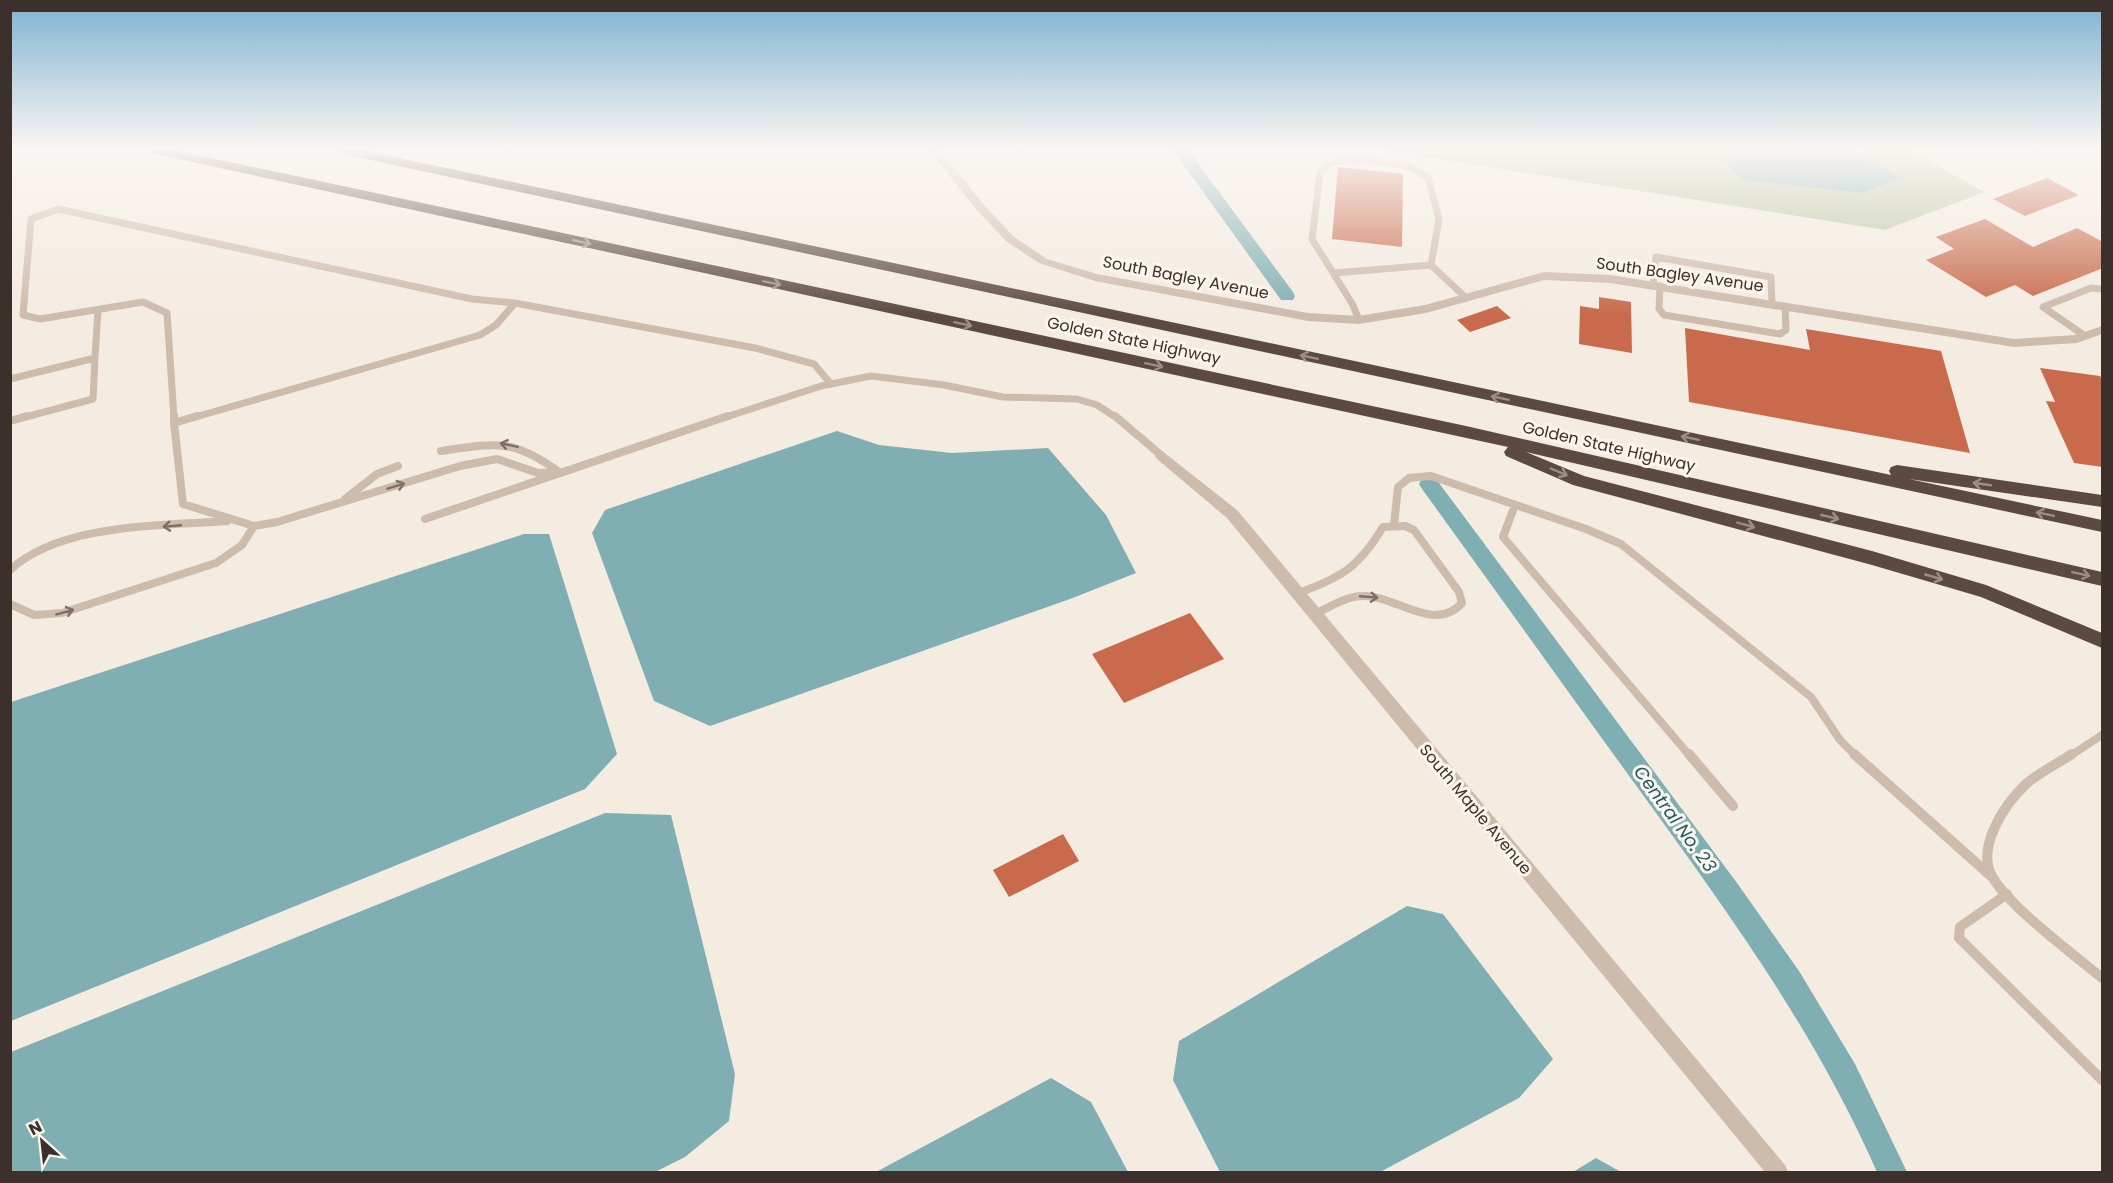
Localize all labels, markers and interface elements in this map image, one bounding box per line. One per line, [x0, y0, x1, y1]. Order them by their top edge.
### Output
one-way arrow [572, 237, 591, 248]
street label: South Bagley Avenue [1101, 250, 1271, 305]
street label: South Bagley Avenue [1595, 251, 1765, 298]
one-way arrow [762, 278, 782, 289]
street label: Golden State Highway [1045, 311, 1223, 370]
one-way arrow [953, 318, 972, 330]
one-way arrow [1300, 351, 1319, 362]
one-way arrow [1144, 359, 1163, 371]
one-way arrow [1490, 392, 1510, 403]
street label: Golden State Highway [1520, 415, 1698, 478]
one-way arrow [1681, 432, 1701, 443]
one-way arrow [500, 439, 519, 450]
one-way arrow [1549, 467, 1567, 478]
one-way arrow [1973, 478, 1993, 489]
one-way arrow [386, 480, 405, 491]
one-way arrow [2036, 508, 2056, 519]
one-way arrow [1820, 512, 1839, 523]
one-way arrow [1736, 520, 1755, 532]
one-way arrow [163, 521, 183, 532]
one-way arrow [2071, 569, 2091, 580]
one-way arrow [1924, 572, 1943, 583]
one-way arrow [1359, 592, 1379, 603]
one-way arrow [55, 605, 74, 617]
street label: South Maple Avenue [1414, 739, 1537, 880]
water label: Central No. 23 [1628, 760, 1723, 877]
north arrow [12, 1111, 72, 1171]
text: N [25, 1115, 46, 1141]

